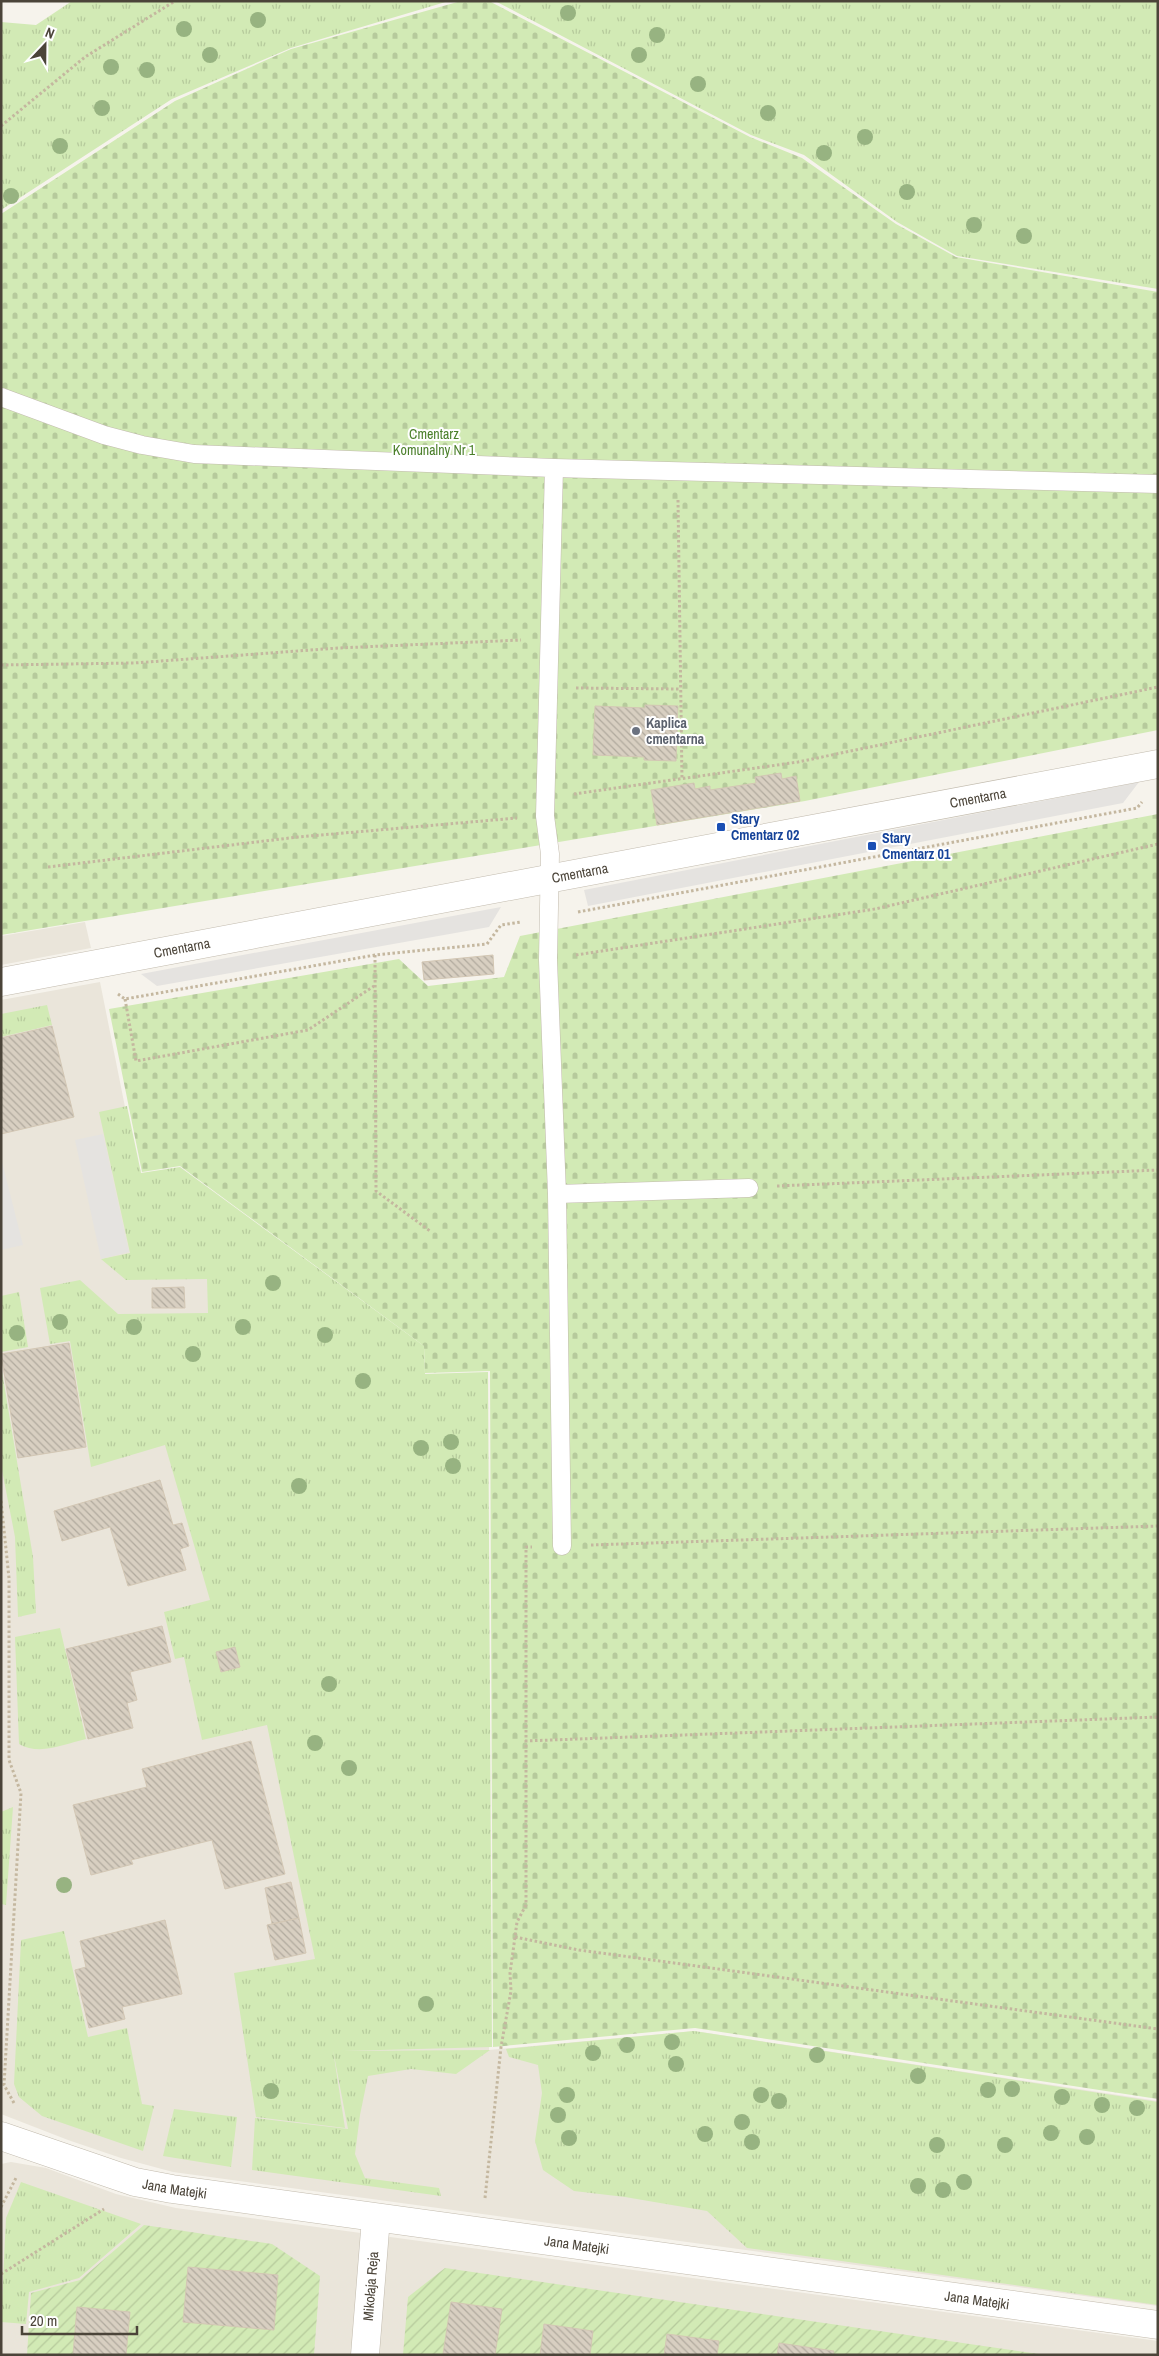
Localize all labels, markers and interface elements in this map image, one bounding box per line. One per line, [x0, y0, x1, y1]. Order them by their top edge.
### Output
north arrow [20, 20, 70, 70]
text: N [43, 23, 57, 43]
park label: Cmentarz Komunalny Nr 1 [393, 425, 476, 459]
place label: Kaplica cmentarna [646, 714, 705, 748]
marker: Kaplica cmentarna [630, 725, 642, 737]
street label: Cmentarna [948, 784, 1008, 812]
place label: Stary Cmentarz 02 [731, 810, 799, 844]
marker: Stary Cmentarz 02 [715, 821, 727, 833]
place label: Stary Cmentarz 01 [882, 829, 951, 863]
marker: Stary Cmentarz 01 [866, 840, 878, 852]
street label: Cmentarna [550, 859, 610, 887]
street label: Cmentarna [152, 934, 212, 962]
street label: Jana Matejki [141, 2175, 208, 2203]
street label: Jana Matejki [543, 2231, 610, 2258]
street label: Mikołaja Reja [359, 2250, 382, 2322]
street label: Jana Matejki [944, 2287, 1011, 2313]
scale bar [22, 2304, 138, 2336]
text: 20 m [30, 2310, 57, 2331]

